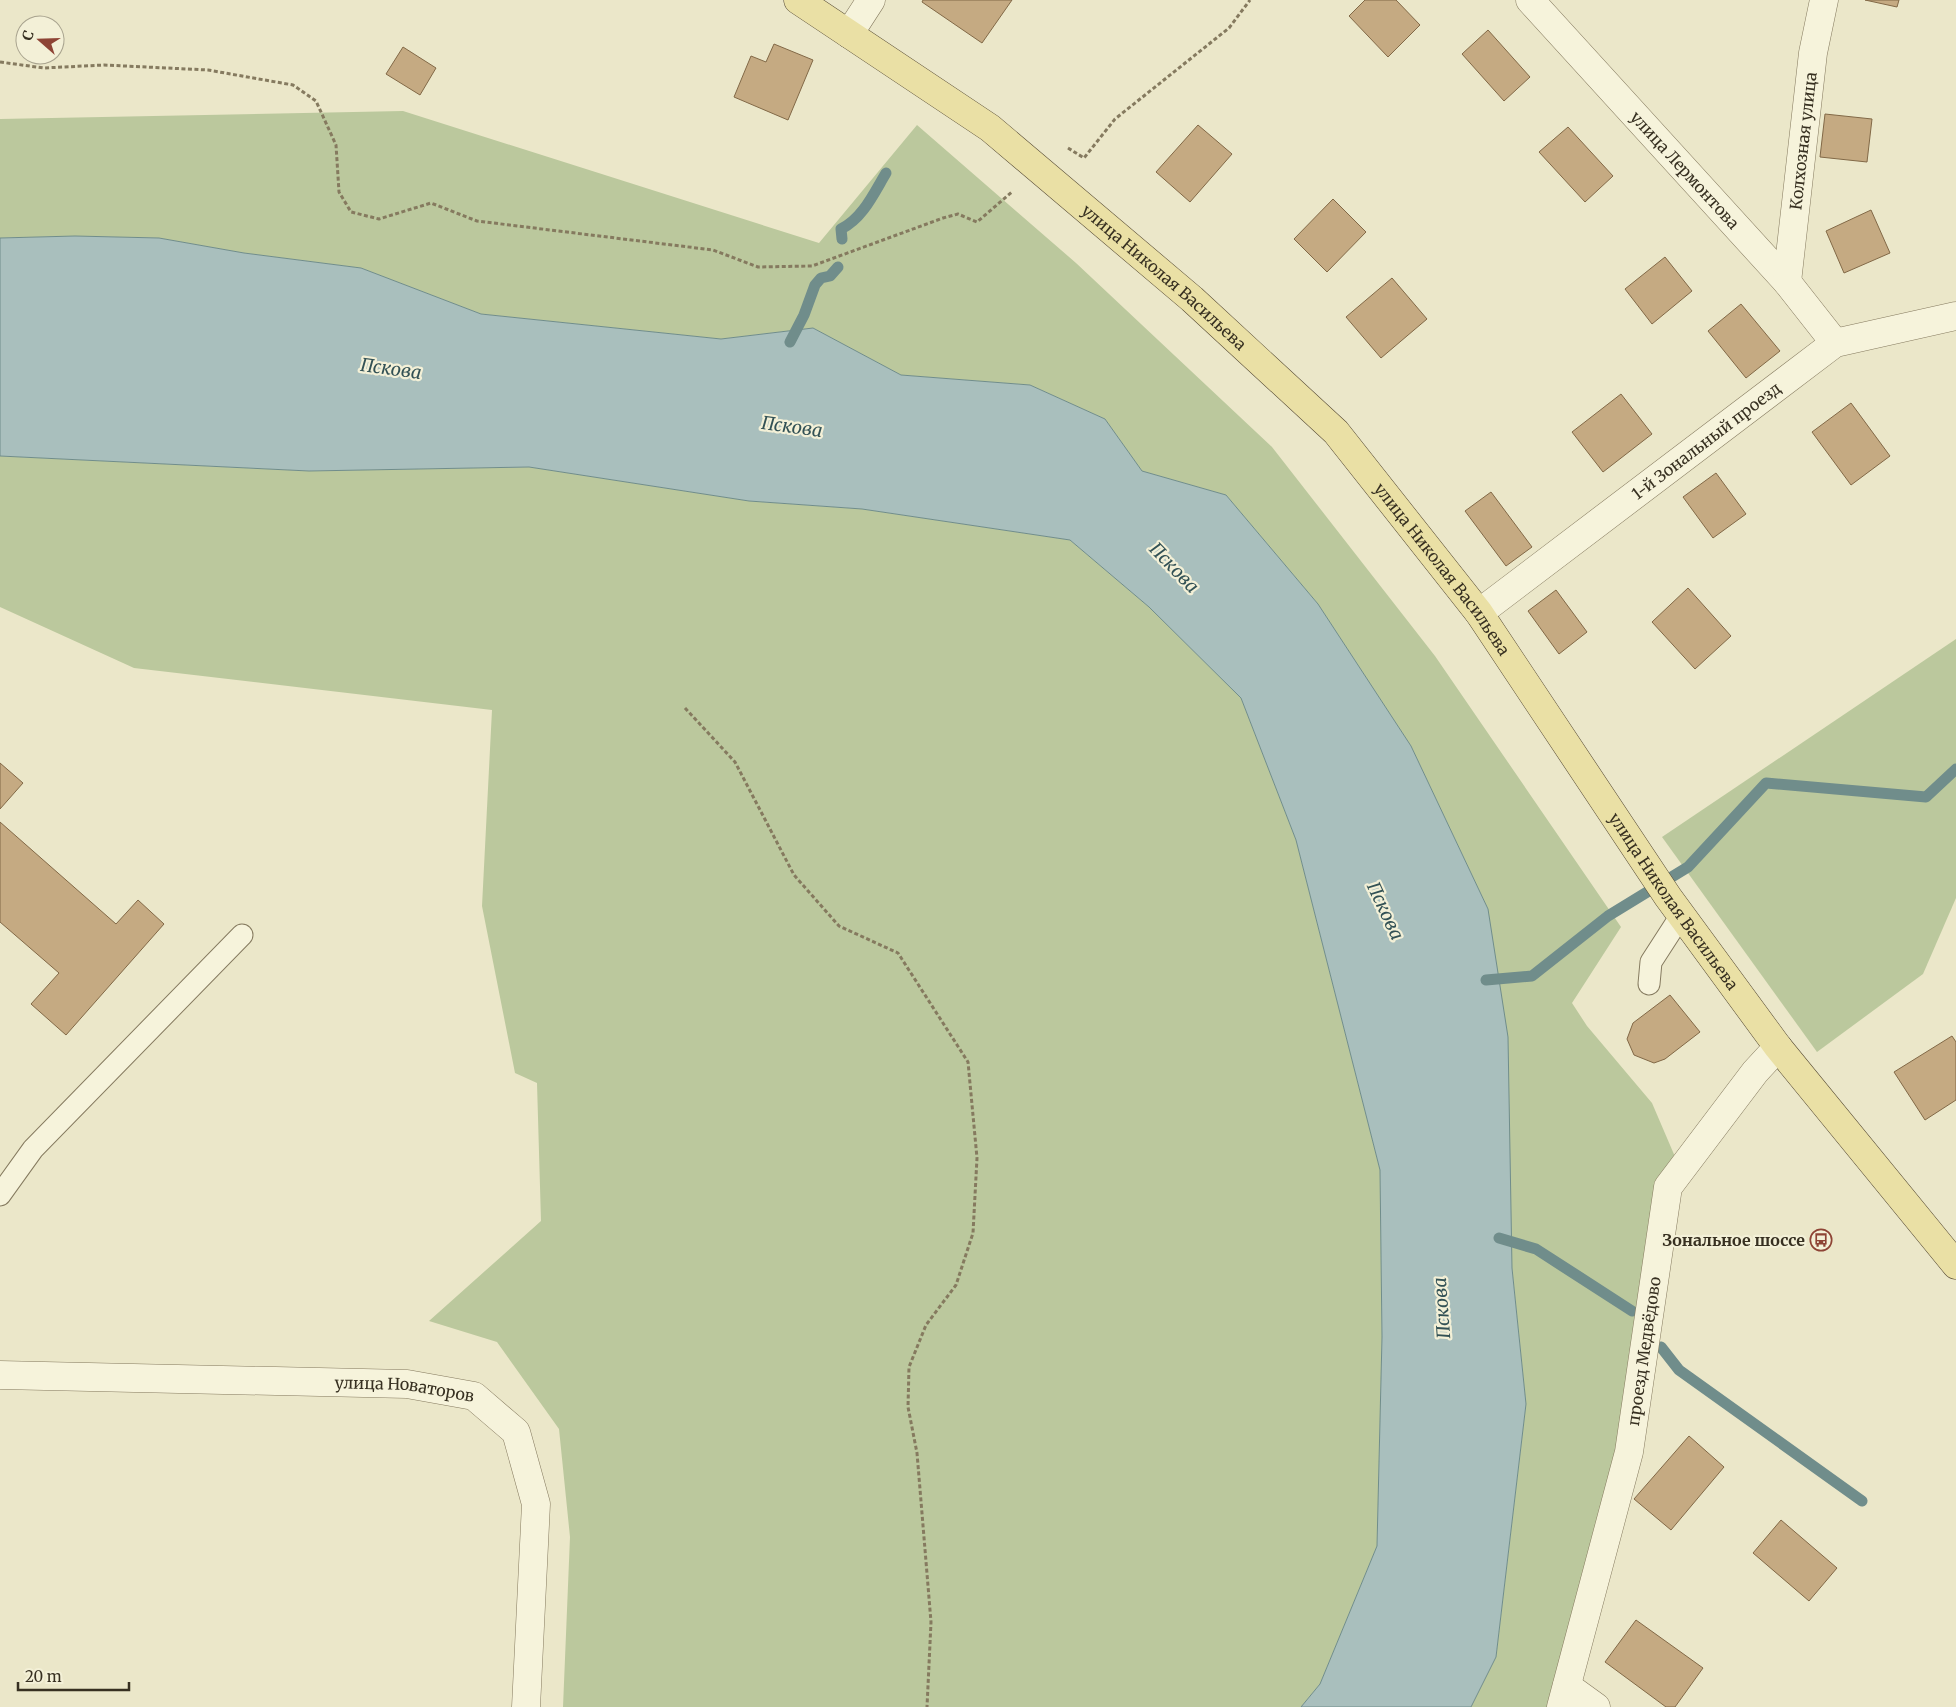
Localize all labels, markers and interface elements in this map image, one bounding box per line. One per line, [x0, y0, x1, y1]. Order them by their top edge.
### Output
north arrow [15, 15, 65, 65]
text: С [18, 28, 38, 43]
street label: Колхозная улица [1785, 71, 1821, 211]
street label: улица Лермонтова [1626, 107, 1744, 233]
street label: улица Николая Васильева [1078, 200, 1251, 354]
water label: Пскова [359, 353, 423, 384]
street label: 1-й Зональный проезд [1628, 378, 1785, 504]
water label: Пскова [760, 411, 824, 442]
street label: улица Николая Васильева [1370, 479, 1515, 660]
water label: Пскова [1145, 538, 1204, 598]
street label: улица Николая Васильева [1605, 809, 1743, 994]
water label: Пскова [1362, 878, 1409, 943]
bus stop icon: Зональное шоссе [1809, 1228, 1833, 1252]
place label: Зональное шоссе [1662, 1230, 1805, 1250]
street label: проезд Медвёдово [1623, 1275, 1665, 1427]
water label: Пскова [1428, 1277, 1455, 1339]
street label: улица Новаторов [334, 1372, 476, 1406]
scale bar [18, 1660, 129, 1692]
text: 20 m [25, 1667, 62, 1686]

